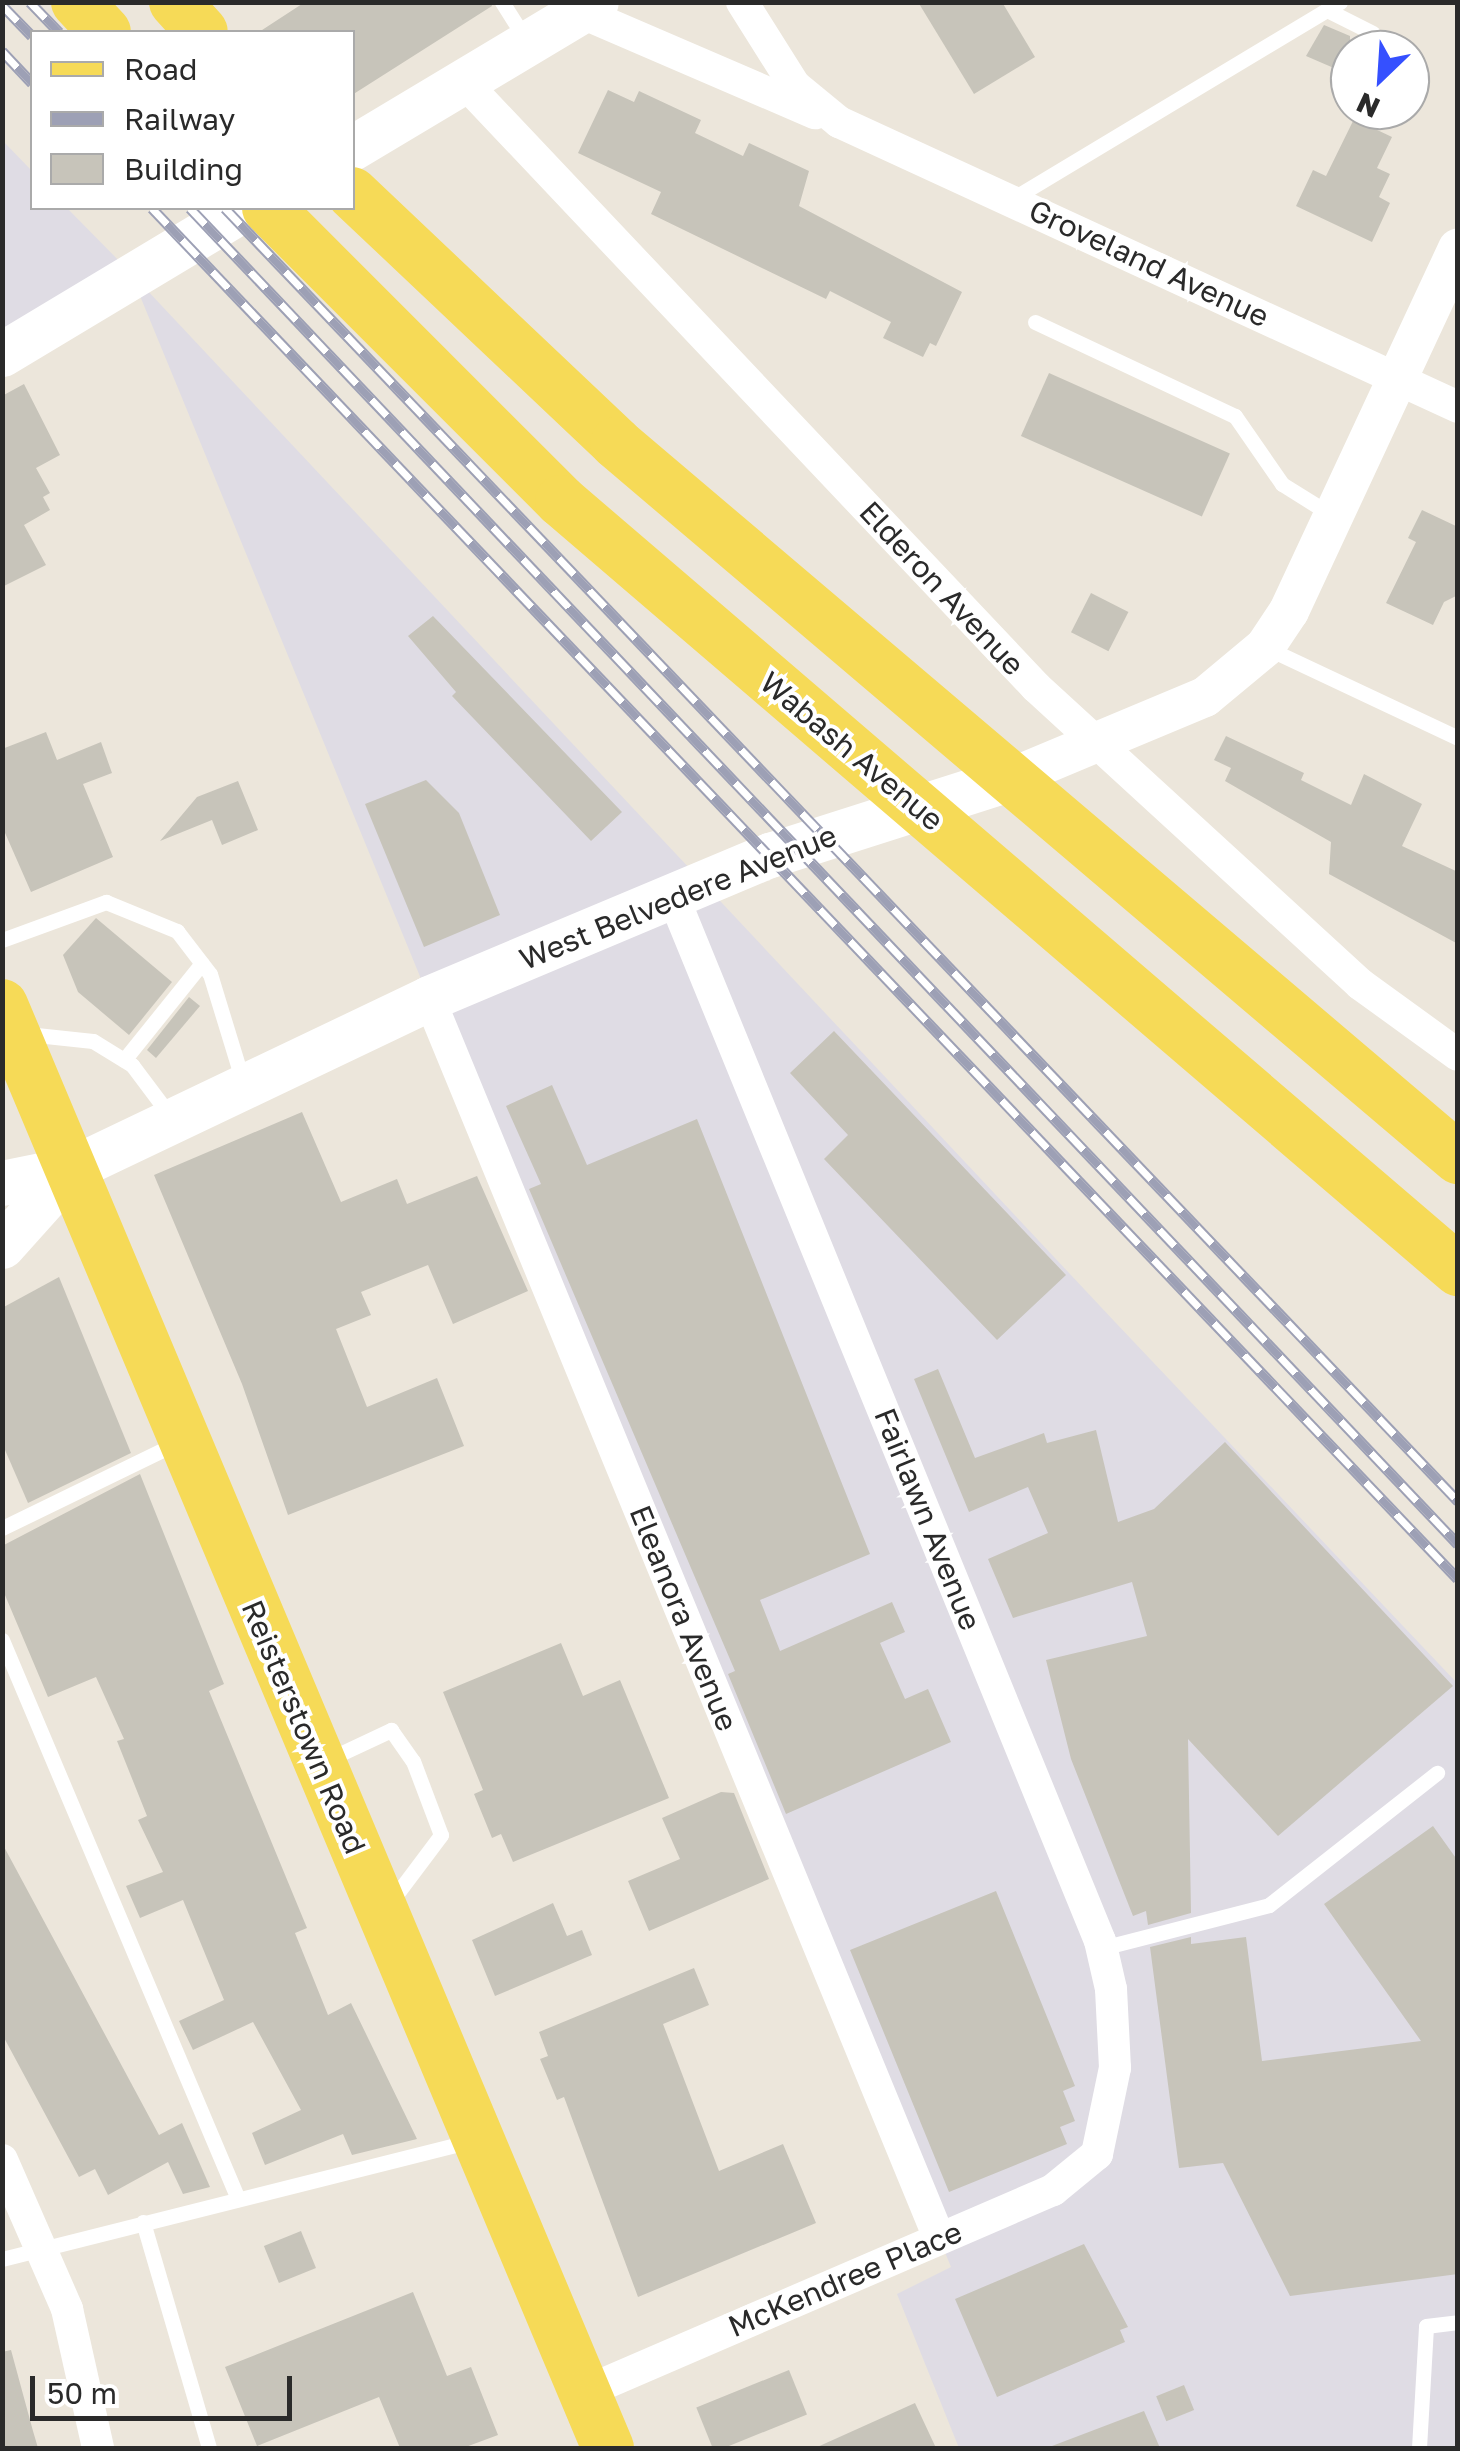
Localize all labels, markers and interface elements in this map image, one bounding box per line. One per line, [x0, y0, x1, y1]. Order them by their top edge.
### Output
legend [30, 30, 355, 210]
north arrow [1330, 30, 1430, 130]
text: Road [124, 51, 198, 87]
text: N [1351, 86, 1385, 125]
text: Railway [124, 101, 235, 137]
text: Building [124, 151, 243, 187]
street label: Groveland Avenue [1023, 192, 1275, 334]
street label: Elderon Avenue [852, 494, 1032, 682]
street label: Wabash Avenue [753, 664, 951, 838]
street label: West Belvedere Avenue [514, 817, 842, 977]
street label: Fairlawn Avenue [867, 1403, 989, 1635]
street label: Eleanora Avenue [622, 1500, 746, 1736]
street label: Reisterstown Road [234, 1595, 374, 1859]
street label: McKendree Place [723, 2214, 967, 2344]
scale bar [35, 2356, 298, 2418]
text: 50 m [47, 2375, 117, 2411]

